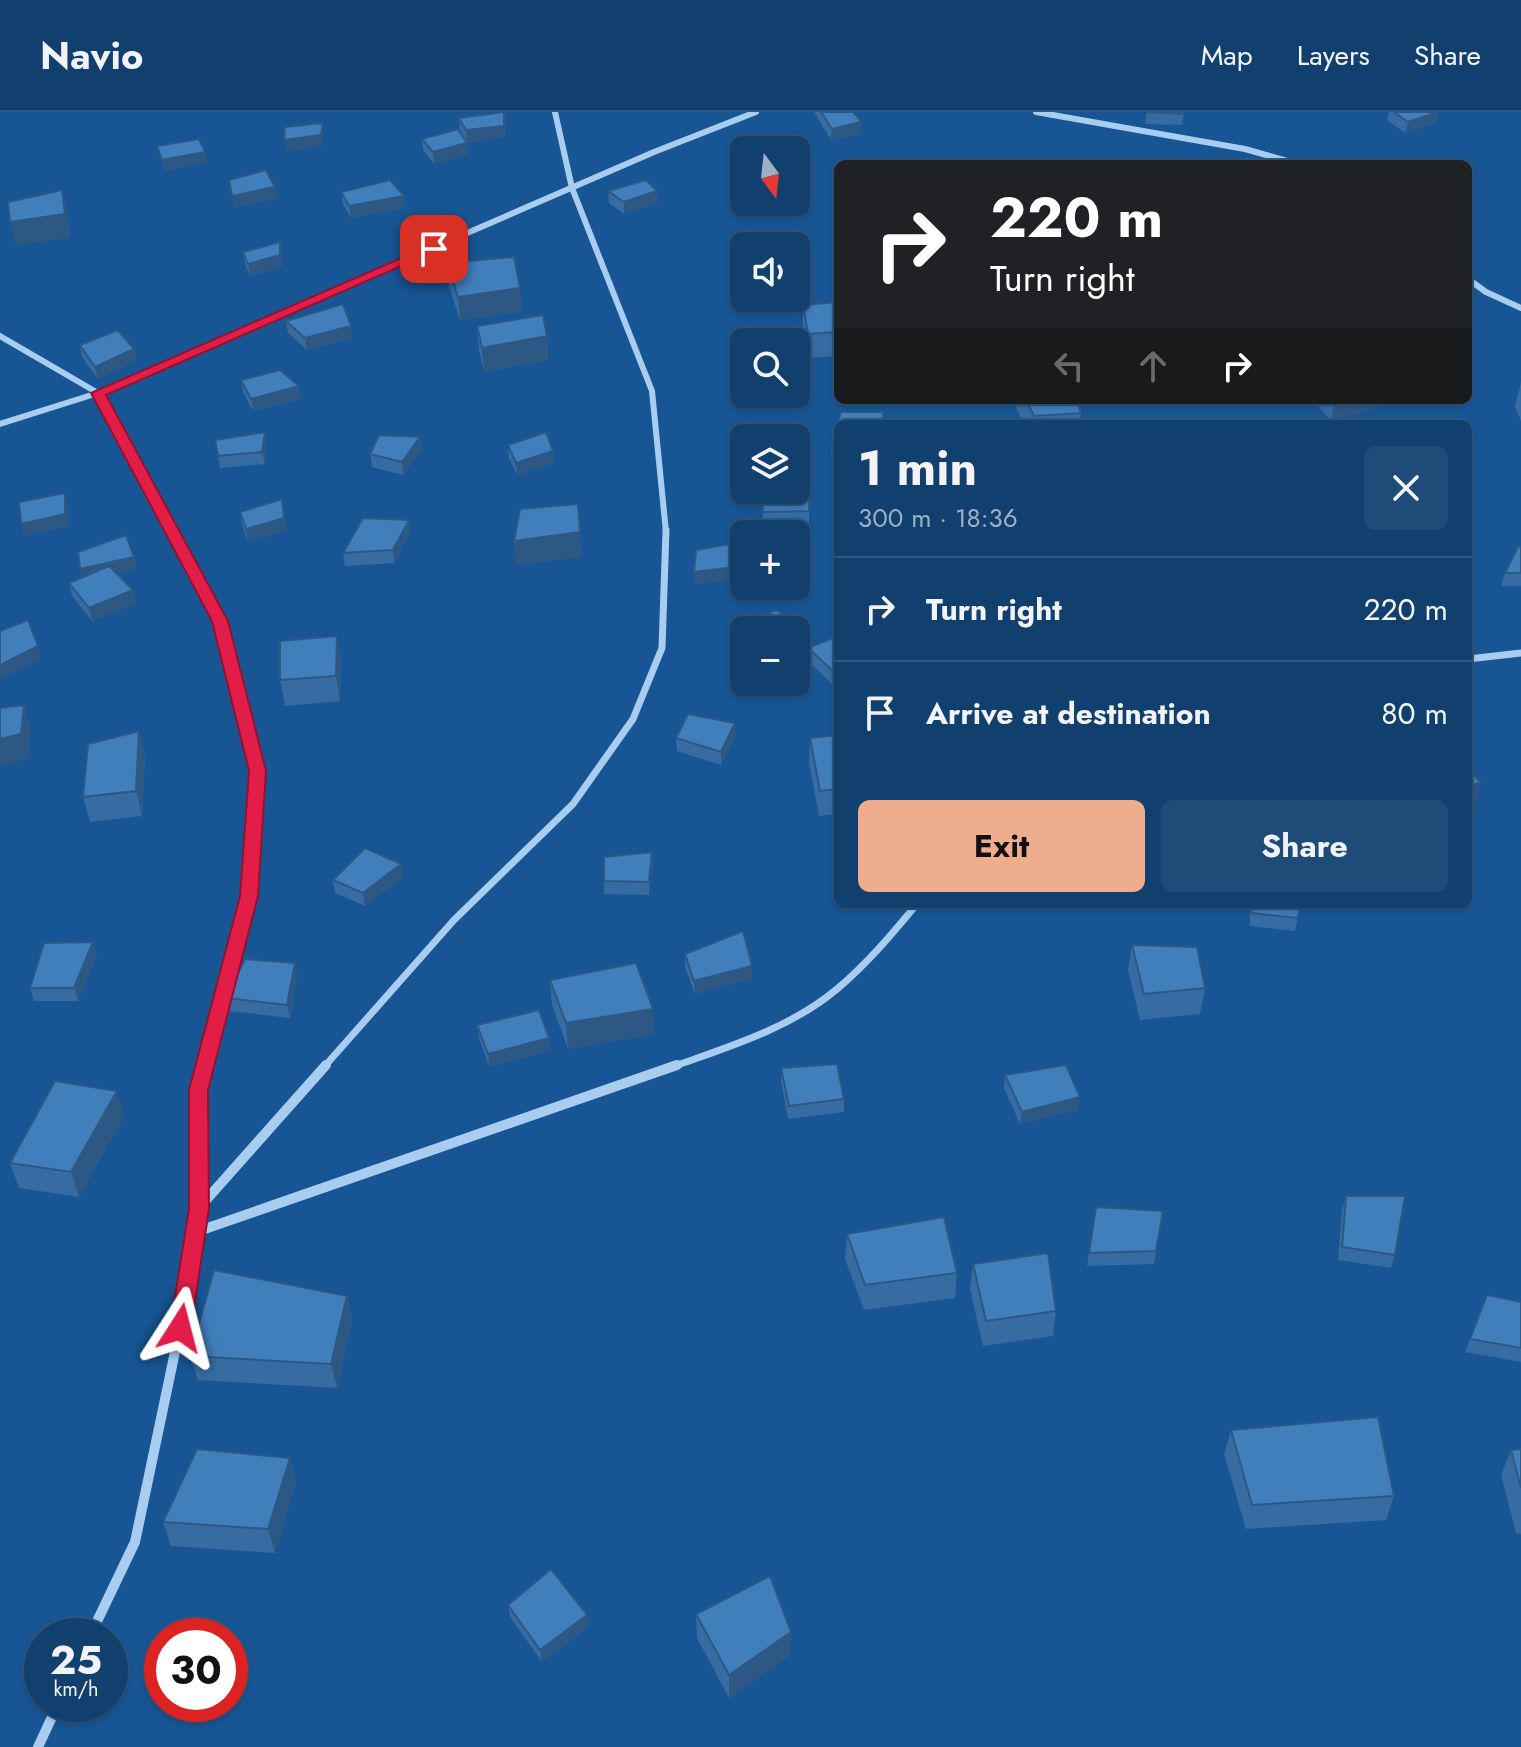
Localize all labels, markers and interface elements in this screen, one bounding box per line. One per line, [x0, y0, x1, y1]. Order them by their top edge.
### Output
text: Navio [40, 28, 143, 83]
text: Map [1201, 35, 1253, 76]
text: Layers [1297, 35, 1370, 76]
text: Share [1414, 35, 1481, 76]
north arrow [730, 136, 810, 216]
map controls [730, 136, 810, 696]
text: 220 m [990, 177, 1163, 258]
icon: right [858, 192, 962, 296]
pin [400, 215, 468, 283]
icon: arrive [412, 227, 456, 271]
button: sound [730, 232, 810, 312]
text: Turn right [990, 252, 1135, 304]
button: search [730, 328, 810, 408]
icon: left [1047, 344, 1091, 388]
icon: ahead [1131, 344, 1175, 388]
icon: right [1215, 344, 1259, 388]
button: layers [730, 424, 810, 504]
text: 1 min [858, 434, 977, 503]
button: close [1364, 446, 1448, 530]
text: 300 m · 18:36 [858, 499, 1018, 537]
button: + [730, 520, 810, 600]
icon: right [858, 587, 902, 631]
text: Turn right [926, 588, 1062, 631]
text: 220 m [1363, 588, 1448, 631]
button: − [730, 616, 810, 696]
icon: arrive [858, 691, 902, 735]
text: Arrive at destination [926, 692, 1211, 735]
text: 80 m [1381, 692, 1448, 735]
button: Exit [858, 800, 1145, 892]
button: Share [1161, 800, 1448, 892]
position arrow [138, 1286, 222, 1370]
speed limit sign: 30 [144, 1618, 248, 1722]
text: 25 [50, 1631, 102, 1689]
text: km/h [53, 1675, 99, 1704]

